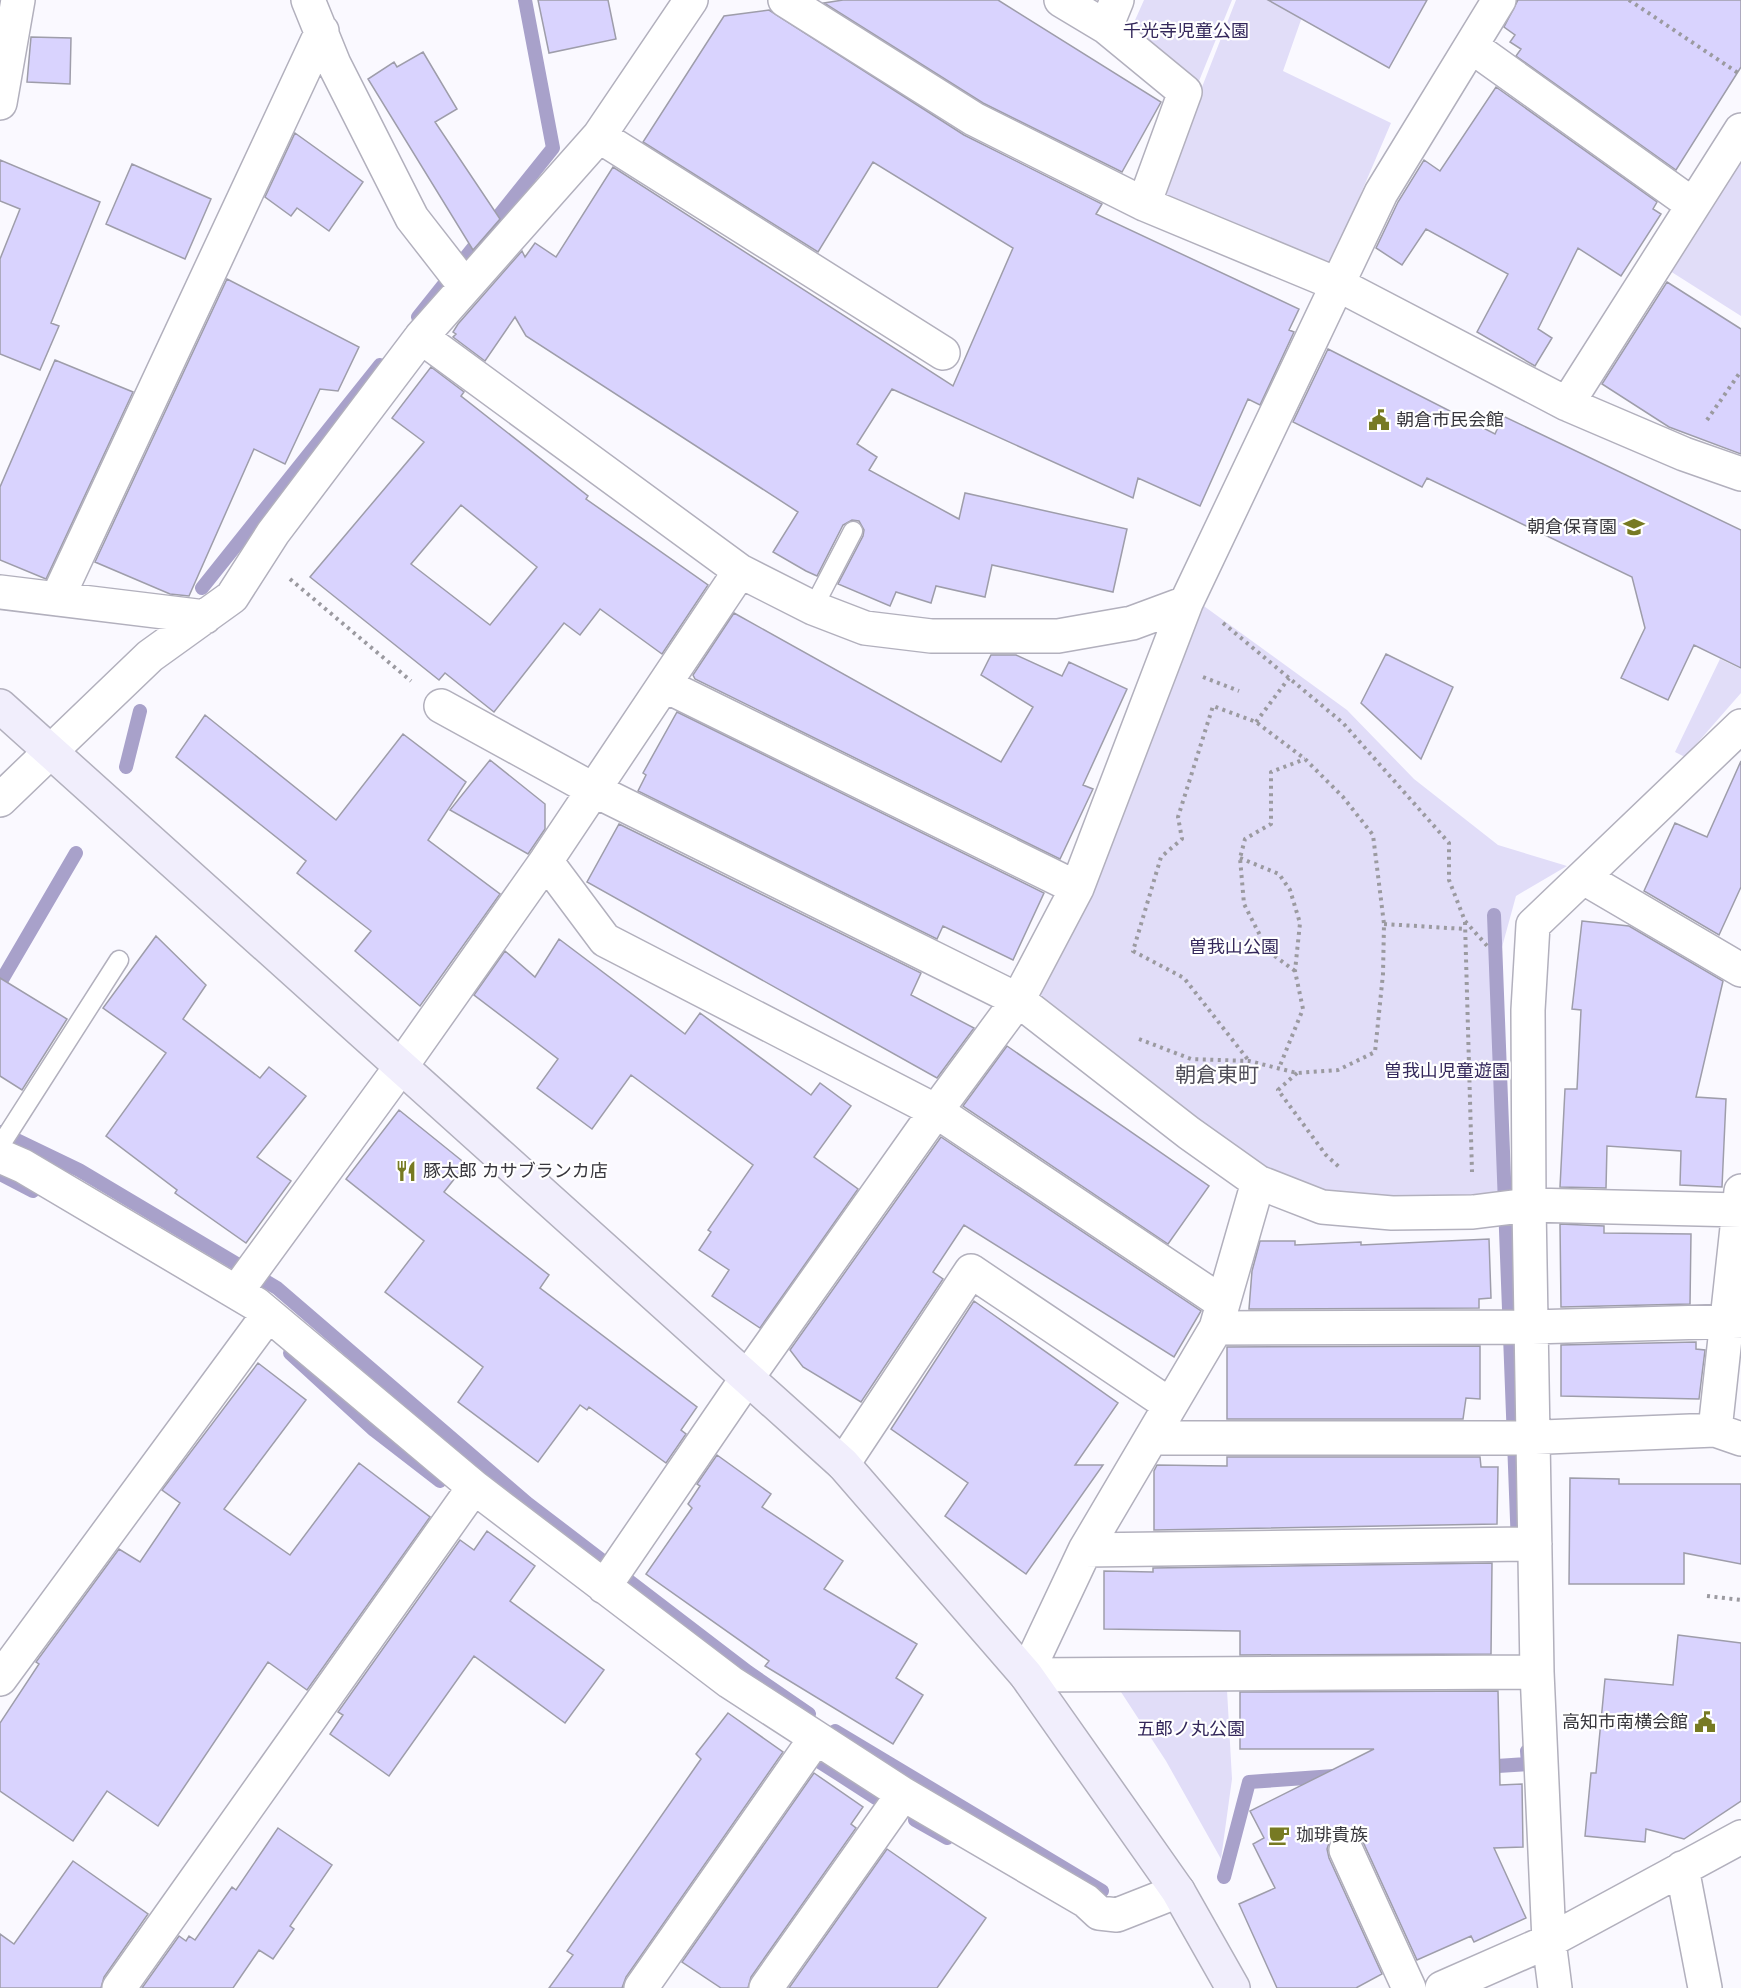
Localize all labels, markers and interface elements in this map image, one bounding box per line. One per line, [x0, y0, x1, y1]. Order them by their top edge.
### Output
park label: 千光寺児童公園 [1123, 19, 1249, 42]
public building icon: 朝倉市民会館 [1367, 408, 1391, 432]
place label: 朝倉市民会館 [1396, 408, 1504, 431]
place label: 朝倉保育園 [1527, 515, 1617, 538]
school or university icon: 朝倉保育園 [1622, 515, 1646, 539]
park label: 曽我山公園 [1189, 935, 1279, 958]
park label: 曽我山児童遊園 [1384, 1059, 1510, 1082]
district label: 朝倉東町 [1175, 1061, 1259, 1088]
restaurant icon: 豚太郎 カサブランカ店 [394, 1159, 418, 1183]
place label: 豚太郎 カサブランカ店 [423, 1159, 608, 1182]
place label: 高知市南横会館 [1562, 1710, 1688, 1733]
public building icon: 高知市南横会館 [1693, 1710, 1717, 1734]
park label: 五郎ノ丸公園 [1137, 1717, 1245, 1740]
cafe icon: 珈琲貴族 [1267, 1823, 1291, 1847]
place label: 珈琲貴族 [1296, 1823, 1368, 1846]

